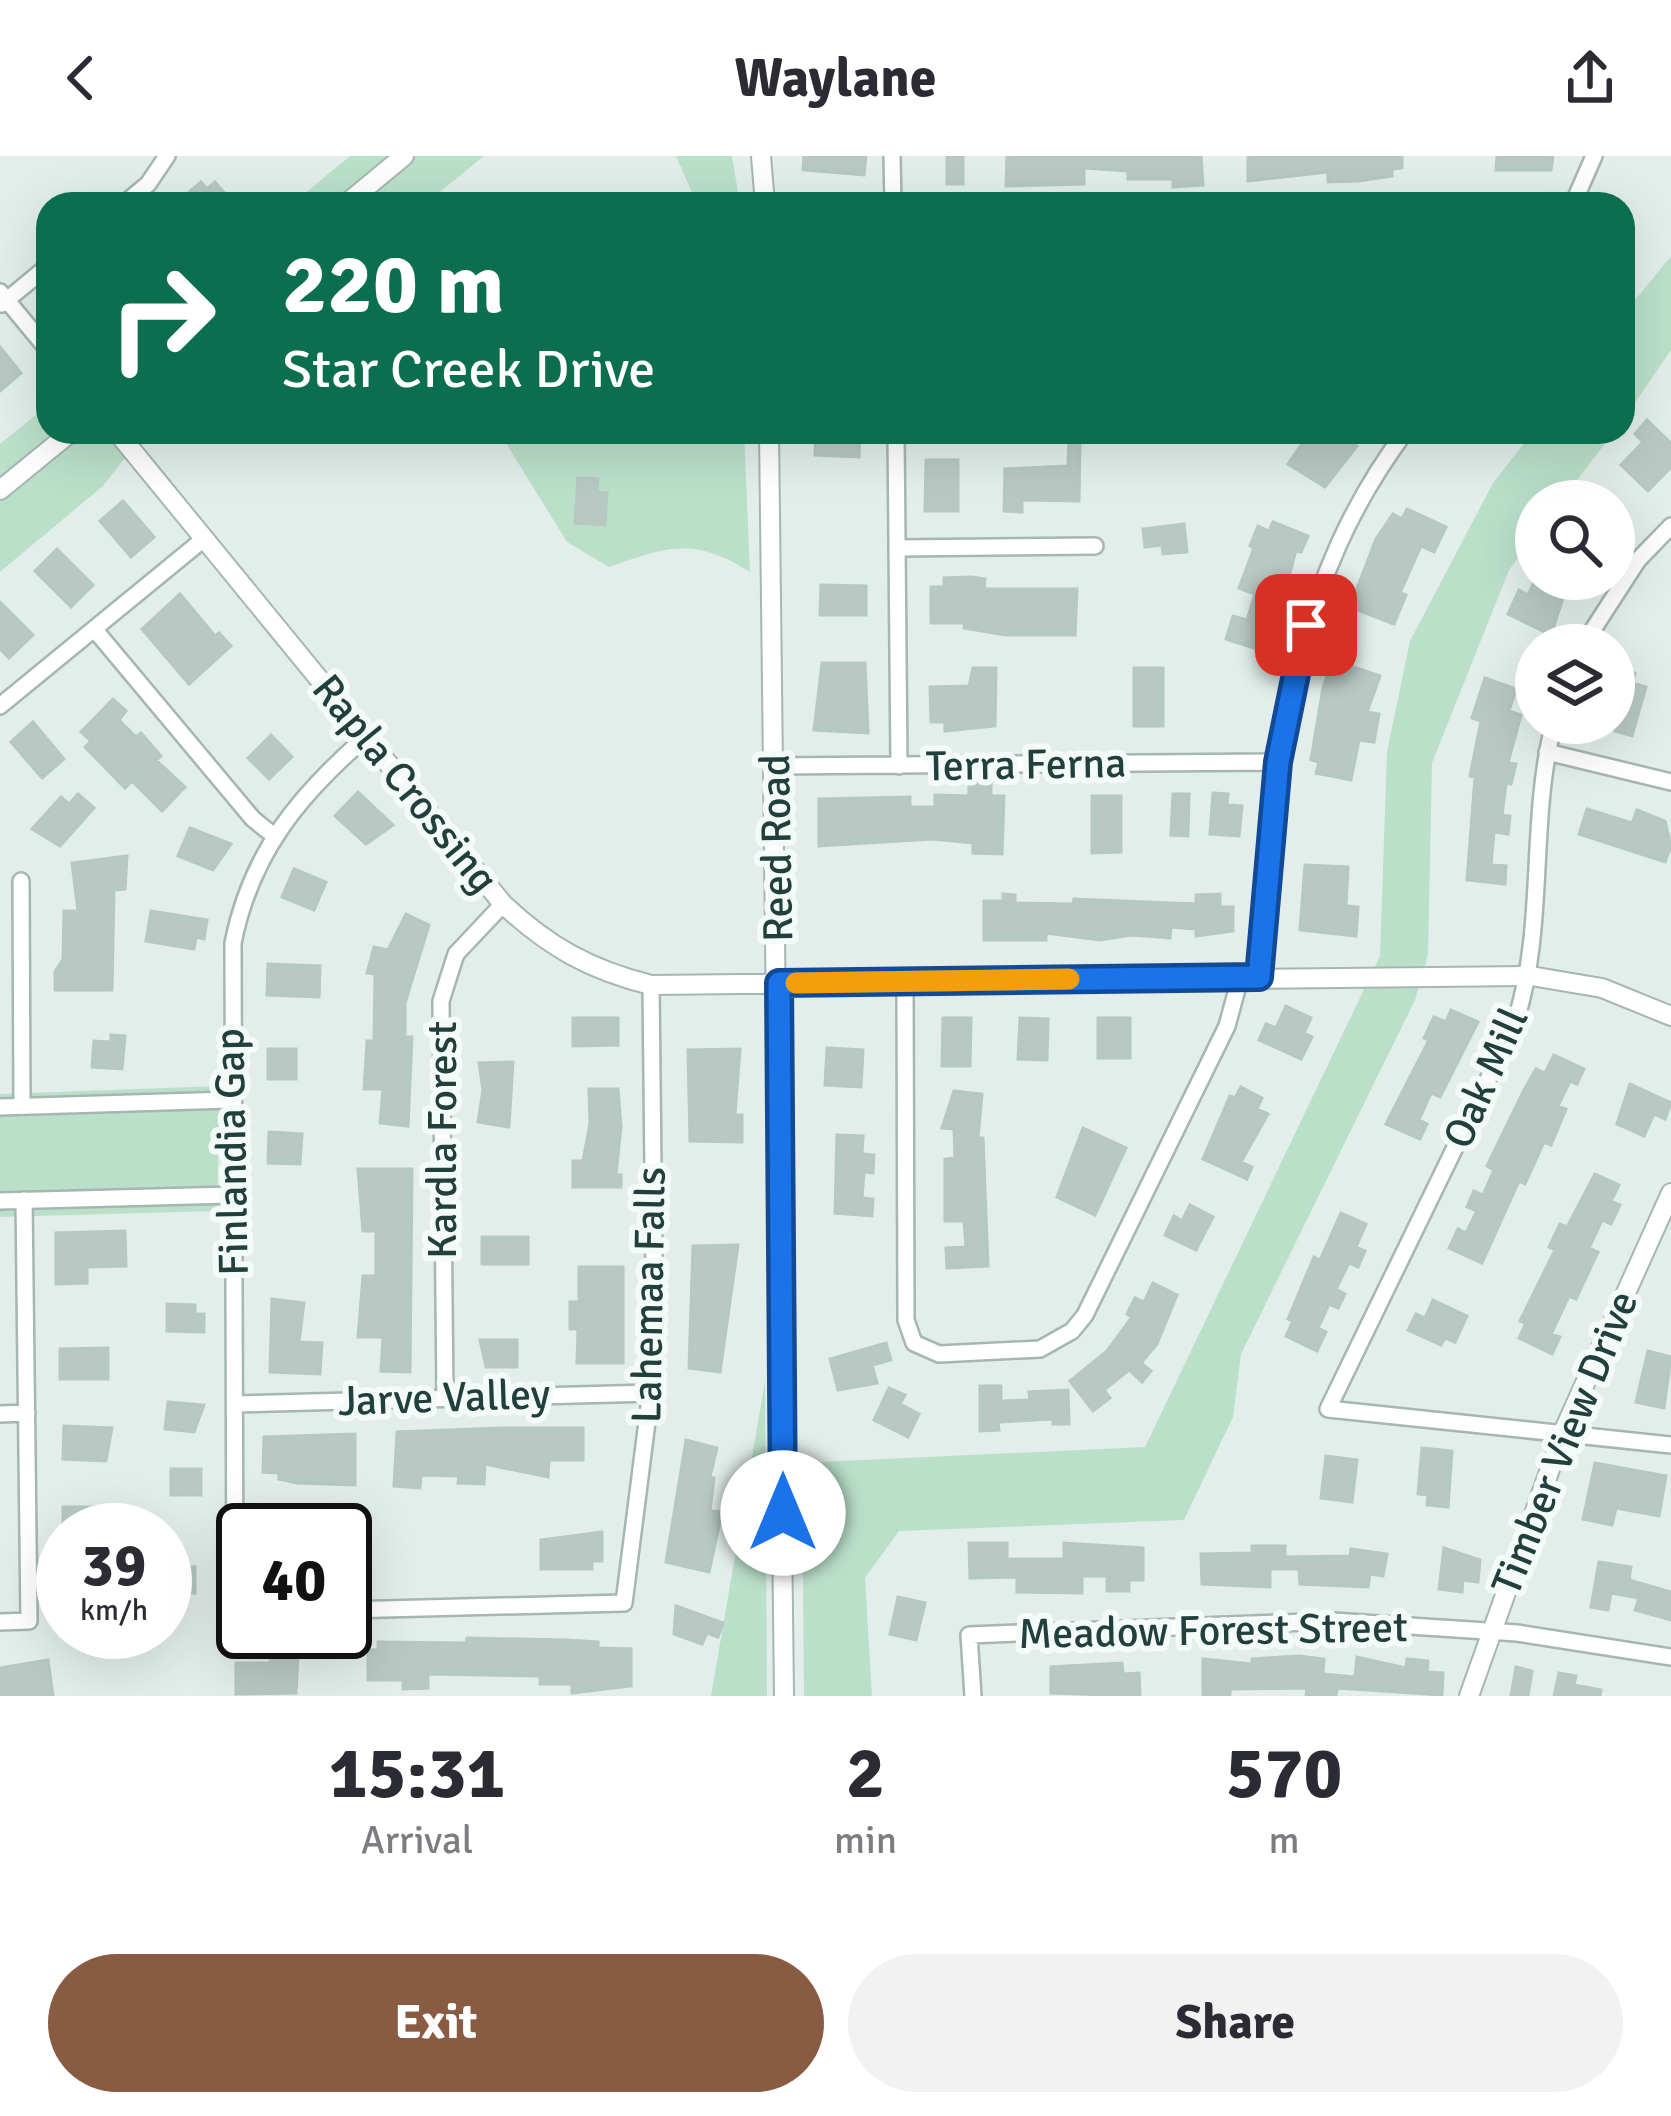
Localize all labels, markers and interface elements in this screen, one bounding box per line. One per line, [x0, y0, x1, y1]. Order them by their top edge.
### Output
icon: back [48, 45, 114, 111]
text: Waylane [734, 45, 937, 112]
icon: share [1557, 45, 1623, 111]
text: 220 m [282, 233, 504, 337]
icon: right [84, 240, 240, 396]
text: Star Creek Drive [282, 336, 655, 403]
map controls [1515, 480, 1635, 744]
button: search [1515, 480, 1635, 600]
pin [1255, 574, 1357, 676]
icon: arrive [1273, 592, 1339, 658]
button: layers [1515, 624, 1635, 744]
street label: Rapla Crossing [301, 664, 509, 904]
street label: Terra Ferna [925, 738, 1127, 792]
street label: Reed Road [750, 754, 804, 942]
street label: Oak Mill [1433, 1000, 1539, 1156]
street label: Kardla Forest [417, 1021, 468, 1259]
street label: Finlandia Gap [204, 1028, 260, 1276]
street label: Lahemaa Falls [621, 1166, 677, 1424]
street label: Timber View Drive [1481, 1284, 1649, 1602]
street label: Jarve Valley [337, 1369, 551, 1427]
position arrow [720, 1450, 846, 1576]
speed limit sign: 40 [216, 1503, 372, 1659]
text: 39 [82, 1529, 146, 1603]
text: km/h [80, 1592, 148, 1629]
street label: Meadow Forest Street [1018, 1602, 1408, 1660]
text: 15:31 [329, 1729, 505, 1818]
text: 2 [846, 1729, 885, 1818]
text: 570 [1226, 1729, 1342, 1818]
text: Arrival [361, 1816, 473, 1864]
text: min [834, 1816, 897, 1864]
text: m [1268, 1816, 1300, 1864]
button: Exit [48, 1954, 824, 2092]
button: Share [848, 1954, 1623, 2092]

